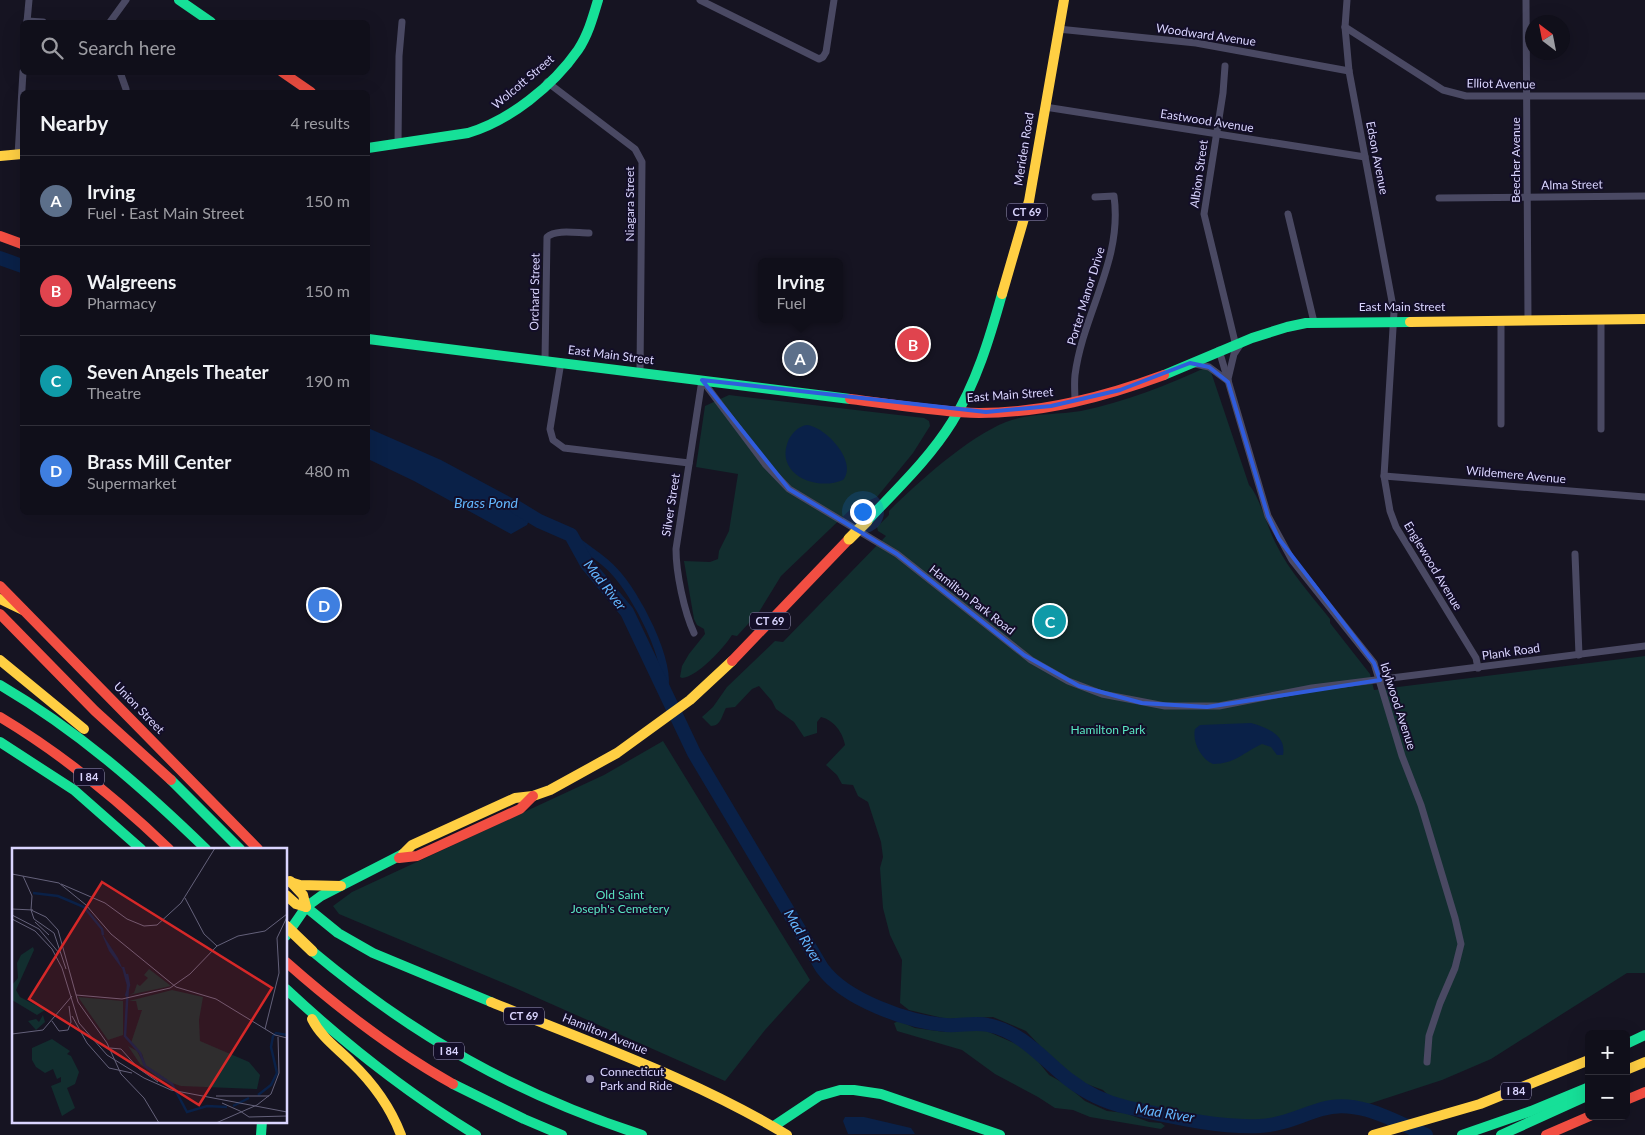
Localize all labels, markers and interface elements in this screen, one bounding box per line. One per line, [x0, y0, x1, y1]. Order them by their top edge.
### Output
north arrow [1525, 15, 1570, 60]
search box [20, 20, 370, 75]
street label: Woodward Avenue [1155, 20, 1257, 49]
icon: search [38, 34, 66, 62]
text: Search here [78, 36, 176, 59]
street label: Wolcott Street [489, 51, 557, 112]
street label: Elliot Avenue [1466, 75, 1536, 92]
street label: Eastwood Avenue [1159, 106, 1255, 135]
text: Nearby [40, 110, 108, 135]
street label: Meriden Road [1010, 111, 1037, 187]
text: 4 results [290, 113, 350, 132]
street label: Beecher Avenue [1508, 117, 1523, 203]
street label: Edson Avenue [1363, 120, 1392, 196]
street label: Albion Street [1186, 138, 1211, 209]
street label: Niagara Street [622, 166, 637, 242]
street label: Alma Street [1541, 176, 1604, 193]
text: Irving [87, 180, 135, 203]
text: A [50, 191, 62, 210]
text: 150 m [305, 191, 350, 210]
text: Fuel · East Main Street [87, 203, 244, 222]
road number: CT 69 [1007, 203, 1047, 220]
street label: Porter Manor Drive [1063, 245, 1108, 347]
street label: Orchard Street [526, 252, 543, 331]
popup [758, 258, 843, 323]
text: Walgreens [87, 270, 176, 293]
text: Irving [776, 270, 825, 293]
text: B [51, 281, 61, 300]
text: 150 m [305, 281, 350, 300]
text: Pharmacy [87, 293, 156, 312]
text: Fuel [776, 293, 806, 312]
street label: East Main Street [1359, 299, 1446, 314]
pin: B [897, 325, 929, 363]
pin: A [784, 339, 816, 377]
street label: East Main Street [567, 342, 656, 367]
text: Seven Angels Theater [87, 360, 269, 383]
text: C [51, 371, 61, 390]
text: 190 m [305, 371, 350, 390]
text: Theatre [87, 383, 141, 402]
street label: East Main Street [966, 384, 1054, 405]
text: Brass Mill Center [87, 450, 231, 473]
text: D [50, 461, 62, 480]
text: 480 m [305, 461, 350, 480]
street label: Wildemere Avenue [1465, 463, 1567, 486]
street label: Silver Street [658, 472, 683, 537]
text: Supermarket [87, 473, 176, 492]
water label: Brass Pond [454, 494, 519, 511]
your location [850, 499, 876, 525]
street label: Englewood Avenue [1401, 519, 1466, 613]
water label: Mad River [581, 556, 630, 613]
street label: Hamilton Park Road [927, 562, 1018, 638]
pin: D [308, 586, 340, 624]
pin: C [1034, 602, 1066, 640]
road number: CT 69 [750, 612, 790, 630]
street label: Plank Road [1481, 640, 1541, 663]
street label: Idylwood Avenue [1377, 660, 1420, 751]
street label: Union Street [111, 679, 168, 737]
park label: Hamilton Park [1071, 722, 1146, 737]
road number: I 84 [74, 769, 104, 786]
inset map [12, 848, 288, 1122]
park label: Old Saint Joseph's Cemetery [571, 887, 670, 916]
water label: Mad River [781, 906, 826, 966]
road number: CT 69 [504, 1008, 544, 1024]
street label: Hamilton Avenue [560, 1010, 650, 1057]
map controls [1585, 1030, 1630, 1120]
button: + [1585, 1030, 1630, 1075]
road number: I 84 [434, 1042, 464, 1060]
place label: Connecticut Park and Ride [600, 1064, 672, 1093]
marker: Connecticut Park and Ride [584, 1073, 596, 1085]
button: − [1585, 1075, 1630, 1120]
road number: I 84 [1501, 1082, 1531, 1100]
water label: Mad River [1135, 1099, 1196, 1126]

